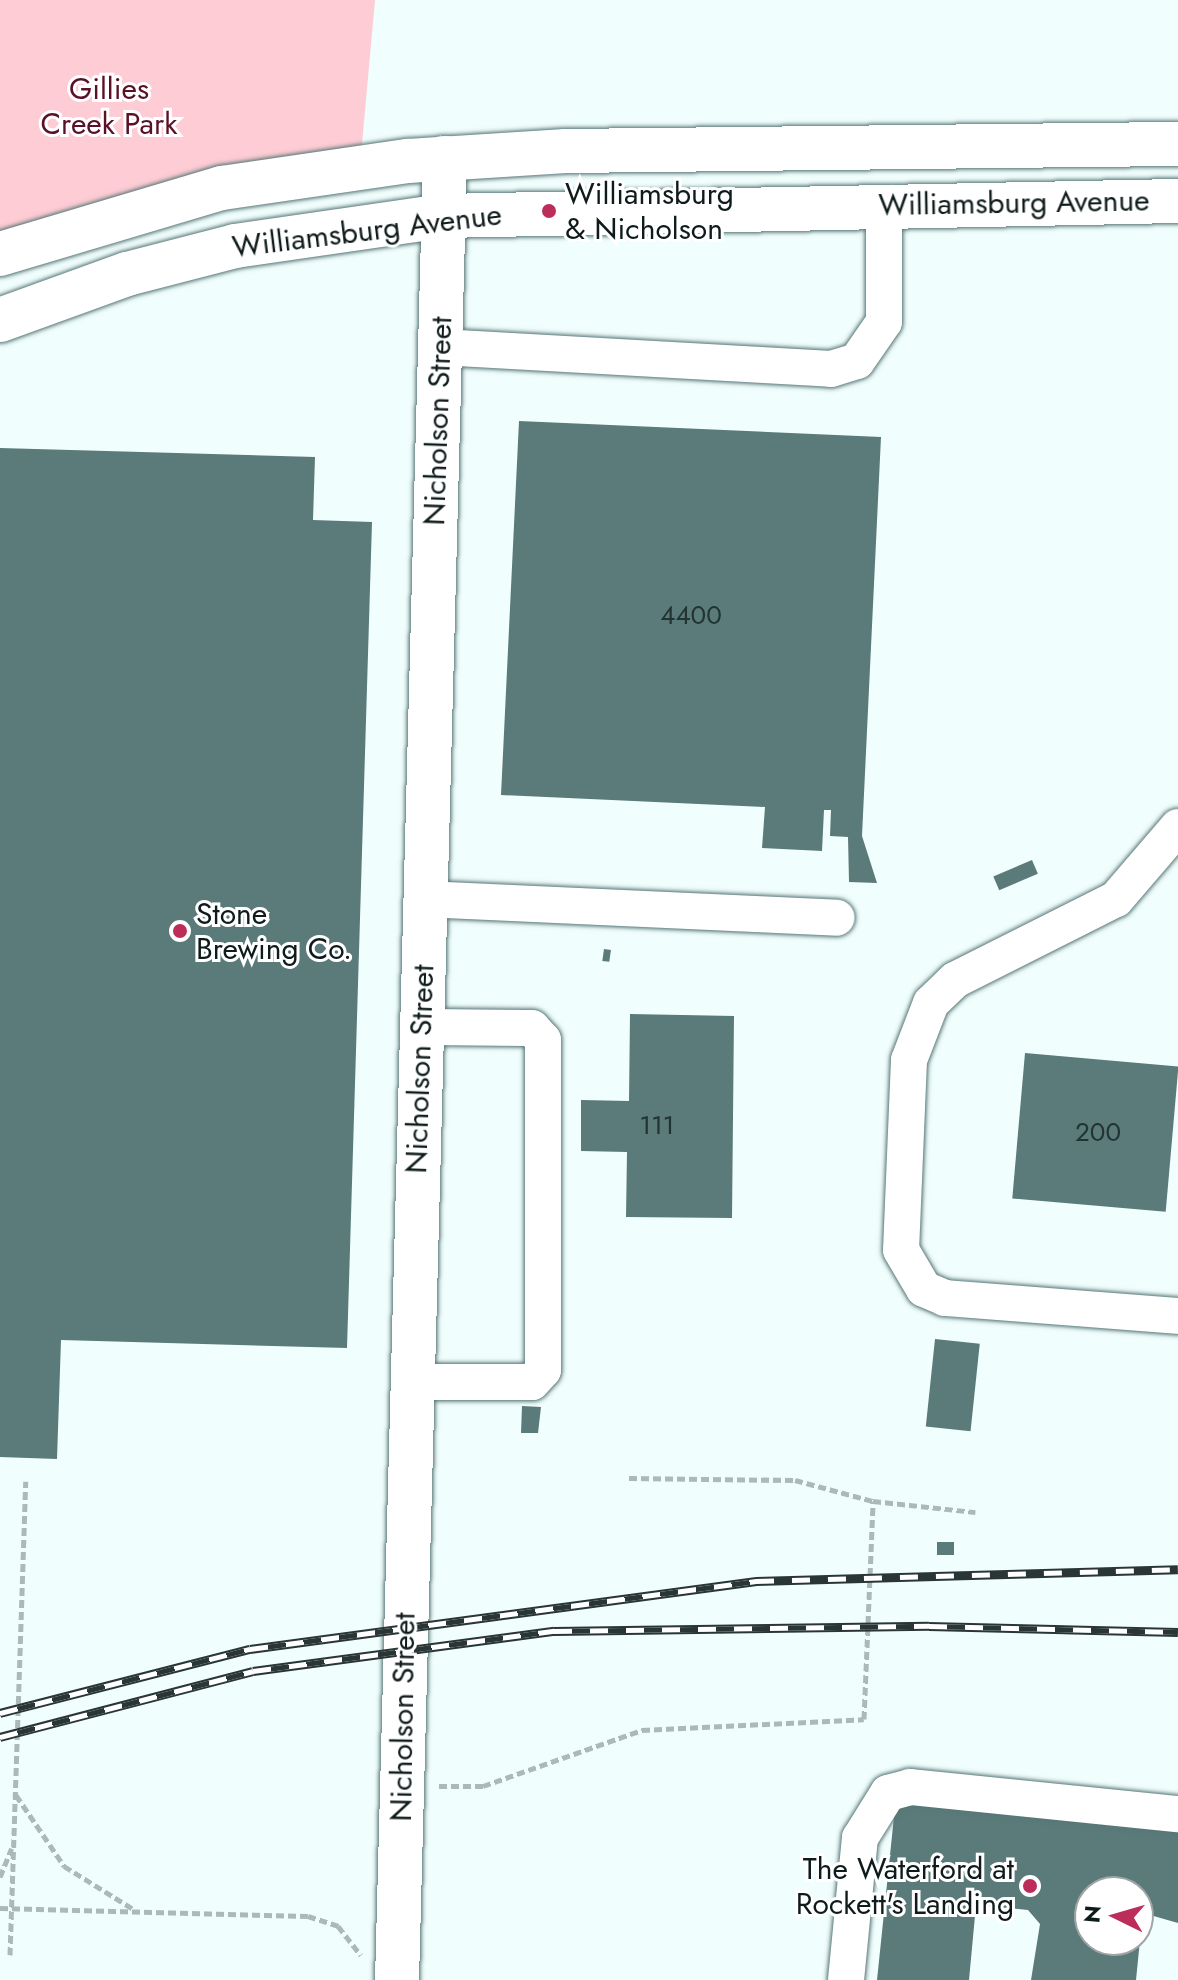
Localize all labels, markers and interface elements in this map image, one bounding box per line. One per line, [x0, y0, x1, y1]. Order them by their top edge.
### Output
park label: Gillies Creek Park [41, 71, 177, 142]
place label: Williamsburg & Nicholson [565, 176, 734, 246]
street label: Williamsburg Avenue [878, 183, 1150, 223]
street label: Williamsburg Avenue [230, 197, 504, 265]
marker: Williamsburg & Nicholson [540, 202, 558, 220]
street label: Nicholson Street [416, 316, 460, 526]
house number: 4400 [660, 600, 722, 632]
place label: Stone Brewing Co. [196, 896, 352, 966]
marker: Stone Brewing Co. [171, 922, 189, 940]
street label: Nicholson Street [398, 964, 442, 1174]
house number: 111 [639, 1110, 675, 1142]
house number: 200 [1075, 1117, 1121, 1149]
street label: Nicholson Street [383, 1612, 423, 1822]
place label: The Waterford at Rockett's Landing [796, 1851, 1014, 1922]
north arrow [1074, 1876, 1154, 1956]
marker: The Waterford at Rockett's Landing [1021, 1877, 1039, 1895]
text: N [1075, 1904, 1109, 1924]

